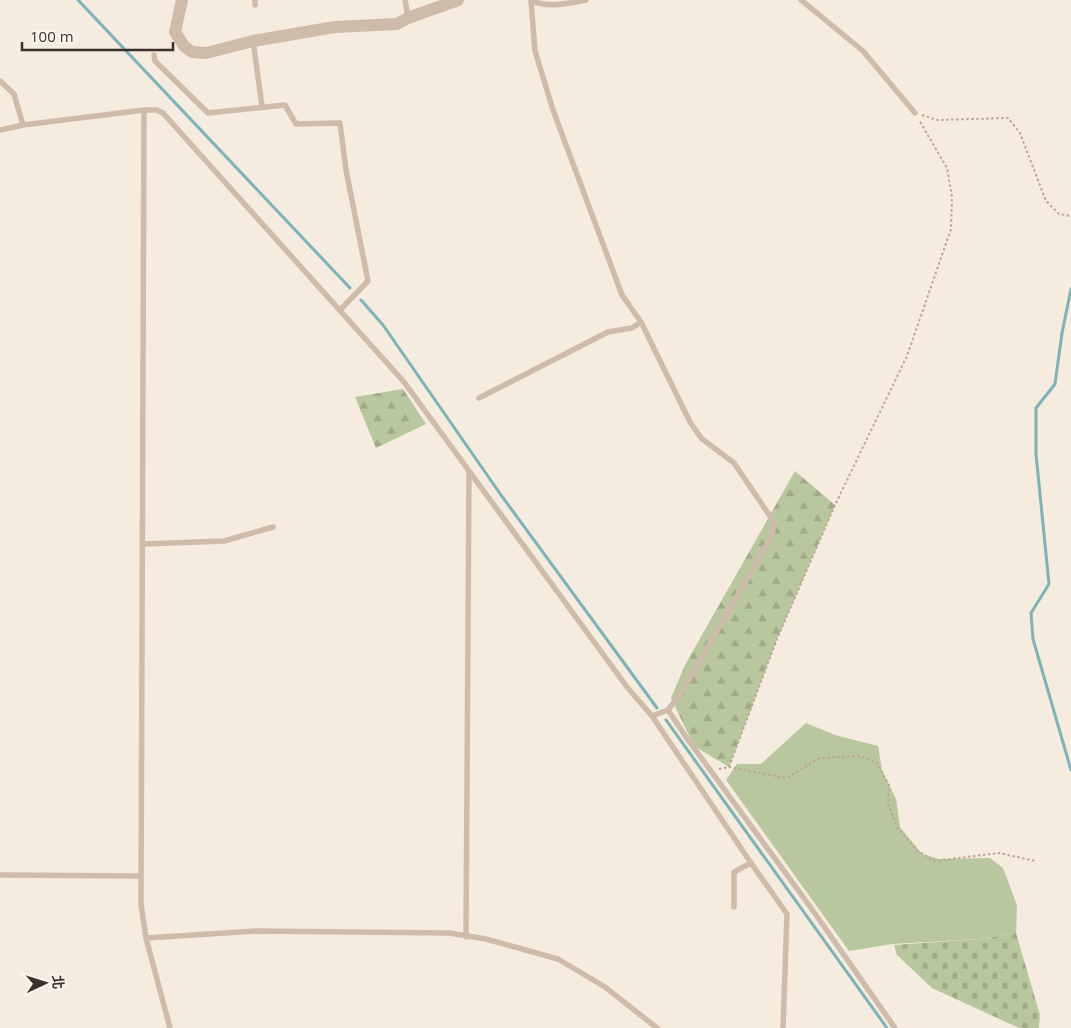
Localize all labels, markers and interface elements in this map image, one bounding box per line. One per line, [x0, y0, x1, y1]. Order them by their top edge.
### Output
scale bar [22, 20, 174, 52]
text: 100 m [30, 26, 74, 46]
north arrow [20, 958, 70, 1008]
text: 北 [49, 974, 68, 990]

